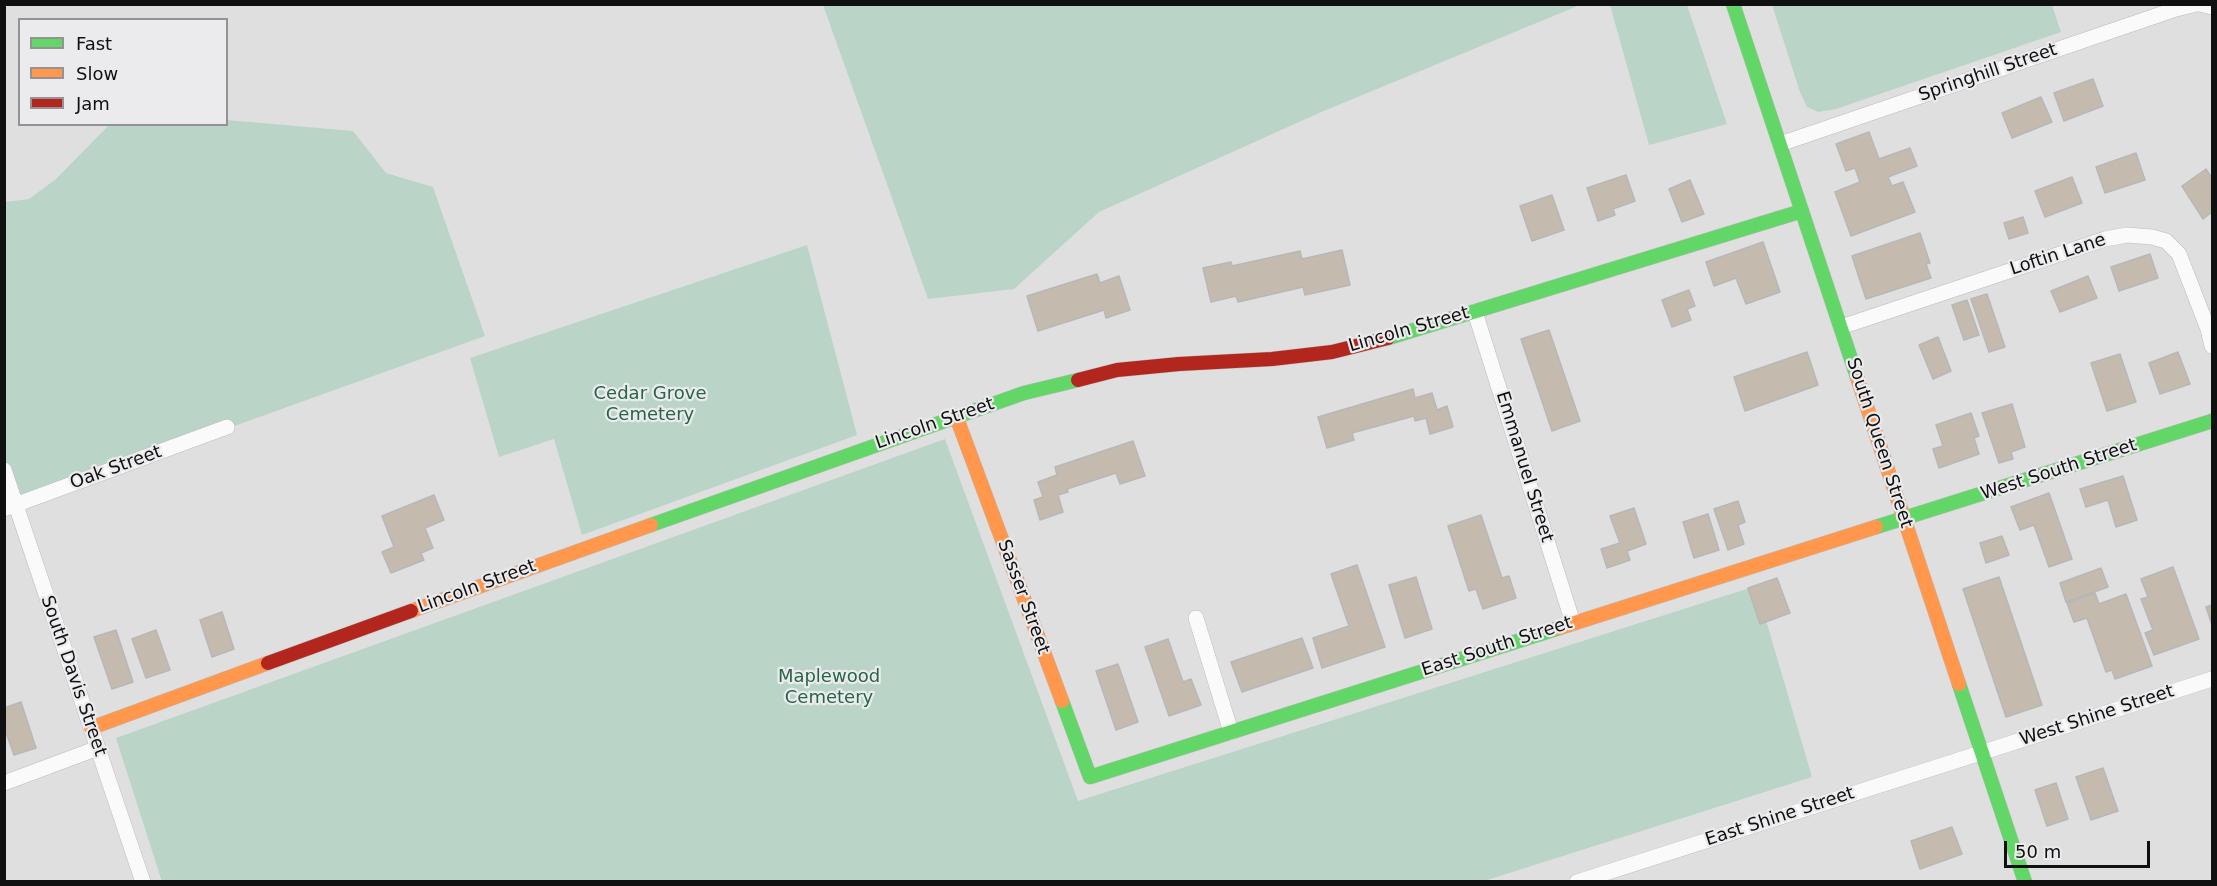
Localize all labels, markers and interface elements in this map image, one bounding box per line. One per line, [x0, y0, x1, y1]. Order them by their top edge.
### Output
legend [18, 18, 228, 126]
text: Fast [76, 33, 112, 54]
street label: Springhill Street [1916, 39, 2060, 107]
text: Slow [76, 63, 118, 84]
text: Jam [76, 93, 110, 114]
street label: Loftin Lane [2007, 229, 2109, 281]
street label: Lincoln Street [1346, 303, 1472, 357]
street label: South Queen Street [1841, 355, 1917, 531]
park label: Cedar Grove Cemetery [594, 383, 706, 426]
street label: Emmanuel Street [1491, 389, 1557, 545]
street label: Lincoln Street [873, 394, 997, 454]
street label: West South Street [1978, 435, 2140, 505]
street label: Oak Street [67, 441, 165, 495]
street label: Sasser Street [992, 537, 1054, 657]
street label: Lincoln Street [415, 556, 539, 618]
street label: South Davis Street [35, 593, 111, 759]
street label: East South Street [1419, 612, 1575, 682]
park label: Maplewood Cemetery [778, 666, 880, 708]
street label: West Shine Street [2017, 681, 2177, 751]
street label: East Shine Street [1703, 783, 1857, 851]
scale bar [2007, 829, 2152, 867]
text: 50 m [2015, 841, 2061, 862]

